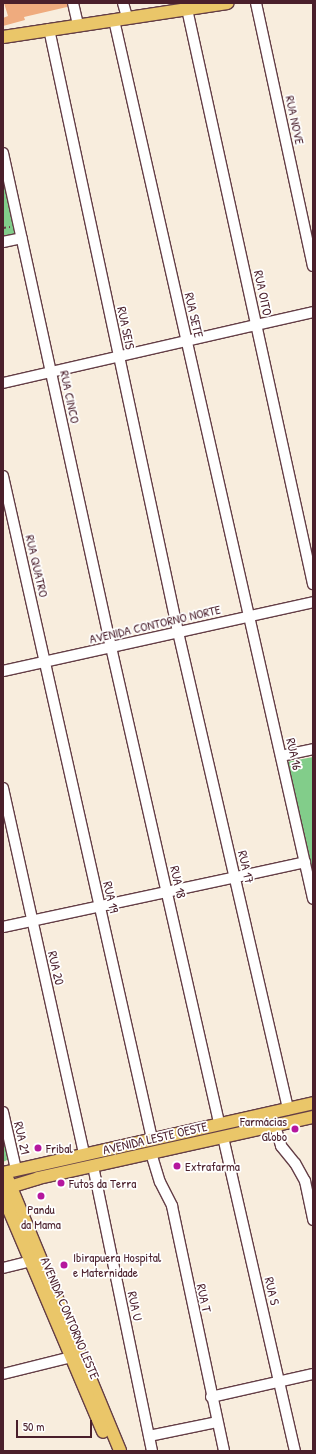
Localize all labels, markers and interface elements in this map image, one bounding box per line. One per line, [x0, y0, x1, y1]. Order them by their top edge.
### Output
street label: RUA NOVE [282, 94, 308, 146]
street label: RUA OITO [251, 269, 275, 317]
street label: RUA SETE [181, 291, 207, 339]
street label: RUA SEIS [114, 305, 138, 351]
street label: RUA CINCO [57, 369, 83, 425]
street label: RUA QUATRO [22, 533, 52, 599]
street label: AVENIDA CONTORNO NORTE [88, 601, 222, 647]
street label: RUA 16 [283, 737, 305, 771]
street label: RUA 17 [235, 849, 257, 885]
street label: RUA 18 [167, 864, 189, 900]
street label: RUA 19 [100, 880, 122, 914]
street label: RUA 20 [45, 950, 67, 986]
place label: Farmácias Globo [240, 1114, 287, 1145]
street label: AVENIDA LESTE OESTE [101, 1118, 209, 1158]
street label: RUA 21 [11, 1120, 33, 1156]
marker: Farmácias Globo [290, 1124, 300, 1134]
place label: Fribal [46, 1140, 73, 1156]
marker: Fribal [33, 1143, 43, 1153]
place label: Extrafarma [185, 1158, 240, 1174]
marker: Extrafarma [172, 1161, 182, 1171]
place label: Futos da Terra [69, 1175, 136, 1191]
marker: Futos da Terra [56, 1178, 66, 1188]
marker: Pandu da Mama [36, 1191, 46, 1201]
place label: Pandu da Mama [21, 1202, 61, 1233]
place label: Ibirapuera Hospital e Maternidade [73, 1250, 161, 1281]
street label: AVENIDA CONTORNO LESTE [37, 1255, 103, 1381]
marker: Ibirapuera Hospital e Maternidade [58, 1259, 70, 1271]
street label: RUA S [261, 1275, 283, 1307]
street label: RUA T [193, 1282, 215, 1314]
street label: RUA U [124, 1290, 146, 1322]
scale bar [18, 1412, 94, 1438]
text: 50 m [23, 1418, 44, 1435]

